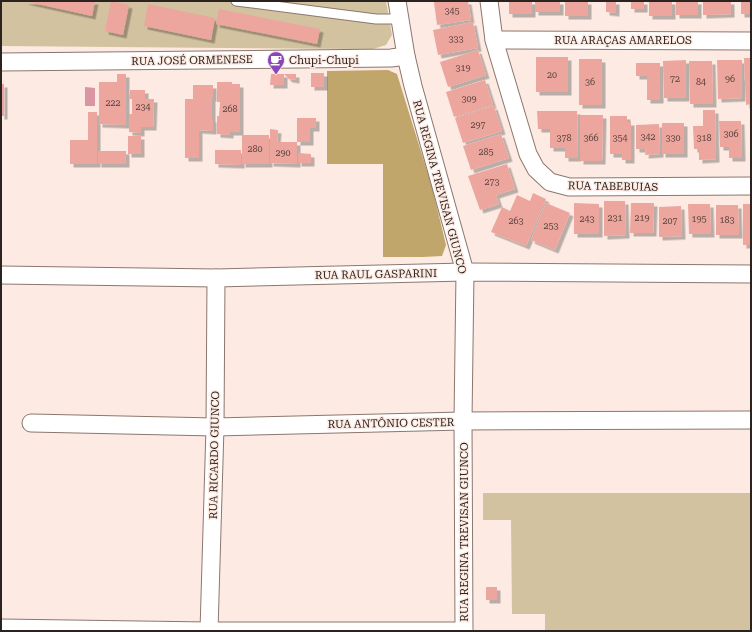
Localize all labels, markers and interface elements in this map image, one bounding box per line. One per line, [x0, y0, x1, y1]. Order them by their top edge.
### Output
house number: 345 [444, 6, 460, 16]
house number: 333 [448, 34, 464, 44]
street label: RUA ARAÇAS AMARELOS [554, 34, 692, 47]
cafe icon: Chupi-Chupi [266, 50, 286, 75]
street label: RUA JOSÉ ORMENESE [131, 52, 253, 68]
place label: Chupi-Chupi [289, 54, 359, 67]
house number: 319 [455, 63, 471, 73]
house number: 20 [547, 70, 557, 80]
house number: 72 [670, 74, 680, 84]
house number: 96 [725, 74, 735, 84]
house number: 36 [585, 77, 595, 87]
house number: 84 [696, 77, 706, 87]
house number: 309 [461, 94, 477, 104]
house number: 222 [105, 98, 121, 108]
street label: RUA REGINA TREVISAN GIUNCO [410, 99, 469, 276]
house number: 234 [135, 102, 151, 112]
house number: 268 [222, 104, 238, 114]
house number: 297 [470, 120, 486, 130]
house number: 306 [723, 129, 739, 139]
house number: 342 [640, 132, 656, 142]
house number: 378 [556, 133, 572, 143]
house number: 366 [583, 133, 599, 143]
house number: 354 [612, 133, 628, 143]
house number: 330 [665, 133, 681, 143]
house number: 318 [696, 133, 712, 143]
house number: 280 [247, 144, 263, 154]
house number: 285 [478, 147, 494, 157]
house number: 290 [275, 148, 291, 158]
house number: 273 [484, 177, 500, 187]
street label: RUA TABEBUIAS [568, 179, 658, 194]
house number: 231 [607, 213, 623, 223]
house number: 219 [634, 213, 650, 223]
house number: 243 [579, 214, 595, 224]
house number: 195 [691, 214, 707, 224]
house number: 183 [719, 215, 735, 225]
house number: 263 [508, 216, 524, 226]
house number: 207 [662, 216, 678, 226]
house number: 253 [543, 221, 559, 231]
street label: RUA RAUL GASPARINI [315, 267, 437, 282]
street label: RUA RICARDO GIUNCO [207, 391, 222, 519]
street label: RUA ANTÔNIO CESTER [327, 415, 455, 431]
street label: RUA REGINA TREVISAN GIUNCO [458, 442, 471, 622]

